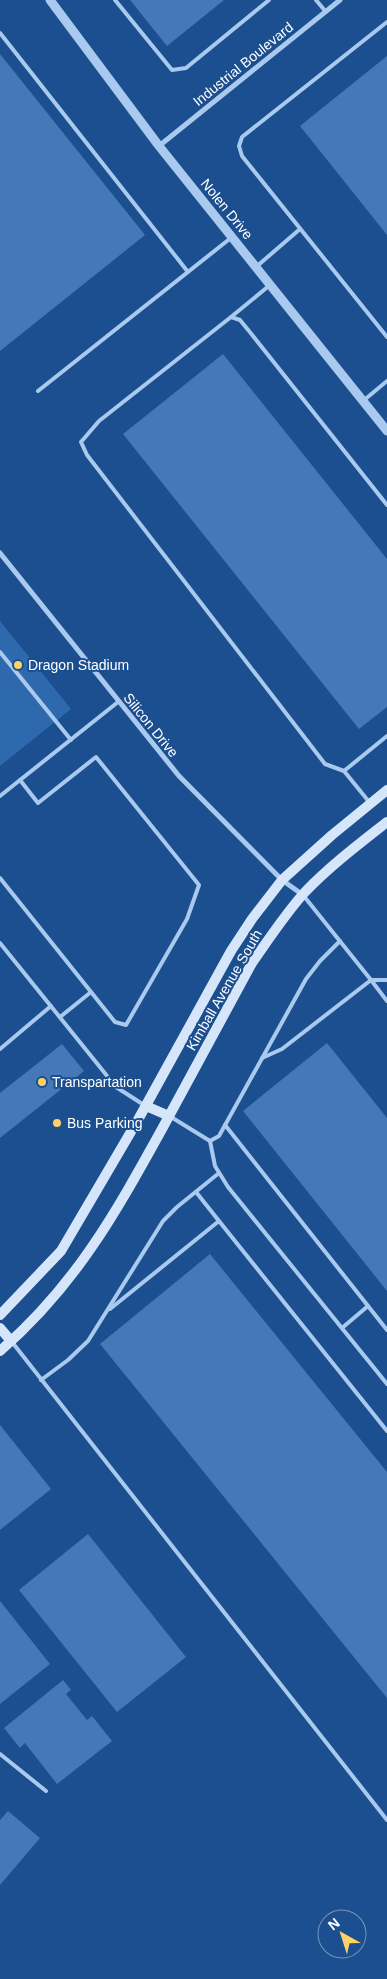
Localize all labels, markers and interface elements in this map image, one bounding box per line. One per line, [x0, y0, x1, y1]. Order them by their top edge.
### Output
street label: Industrial Boulevard [190, 19, 296, 109]
street label: Nolen Drive [198, 176, 256, 243]
place label: Dragon Stadium [28, 657, 129, 673]
marker: Dragon Stadium [12, 659, 24, 671]
street label: Silicon Drive [120, 690, 182, 760]
street label: Kimball Avenue South [183, 927, 265, 1053]
place label: Transpartation [52, 1074, 142, 1090]
marker: Transpartation [36, 1076, 48, 1088]
place label: Bus Parking [67, 1115, 142, 1131]
marker: Bus Parking [51, 1117, 63, 1129]
north arrow [317, 1909, 367, 1959]
text: N [325, 1914, 343, 1933]

